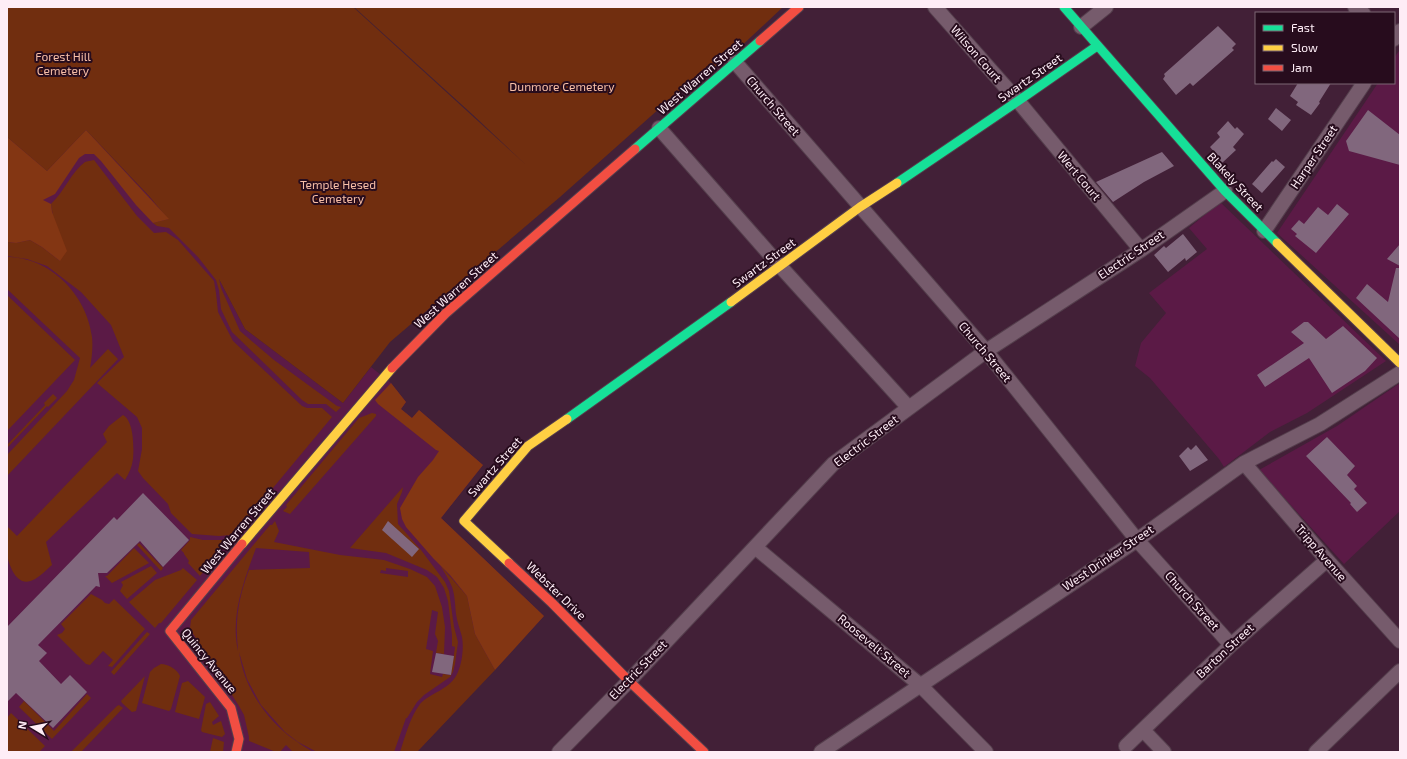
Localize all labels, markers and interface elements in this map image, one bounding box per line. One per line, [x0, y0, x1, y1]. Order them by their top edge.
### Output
legend [1255, 12, 1395, 84]
text: Fast [1291, 20, 1315, 34]
street label: Wilson Court [948, 22, 1005, 85]
street label: West Warren Street [654, 35, 745, 117]
text: Slow [1291, 40, 1318, 54]
park label: Forest Hill Cemetery [35, 49, 91, 77]
street label: Swartz Street [995, 50, 1064, 104]
text: Jam [1291, 60, 1312, 74]
street label: Church Street [744, 73, 804, 138]
park label: Dunmore Cemetery [509, 79, 615, 93]
street label: Harper Street [1287, 122, 1340, 191]
street label: Wert Court [1055, 148, 1105, 203]
street label: Blakely Street [1205, 149, 1267, 214]
park label: Temple Hesed Cemetery [300, 177, 376, 205]
street label: Electric Street [1095, 227, 1167, 281]
street label: Swartz Street [729, 234, 798, 290]
street label: West Warren Street [411, 248, 500, 330]
street label: Church Street [957, 318, 1015, 385]
street label: Electric Street [830, 411, 901, 469]
street label: Swartz Street [464, 433, 524, 499]
street label: West Warren Street [197, 484, 277, 576]
street label: West Drinker Street [1059, 521, 1156, 593]
street label: Tripp Avenue [1293, 521, 1350, 583]
street label: Webster Drive [524, 558, 589, 622]
street label: Church Street [1163, 568, 1223, 633]
street label: Roosevelt Street [836, 611, 914, 680]
street label: Barton Street [1193, 620, 1256, 680]
street label: Quincy Avenue [179, 625, 240, 696]
street label: Electric Street [606, 636, 669, 702]
north arrow [12, 707, 52, 747]
text: N [15, 720, 29, 730]

